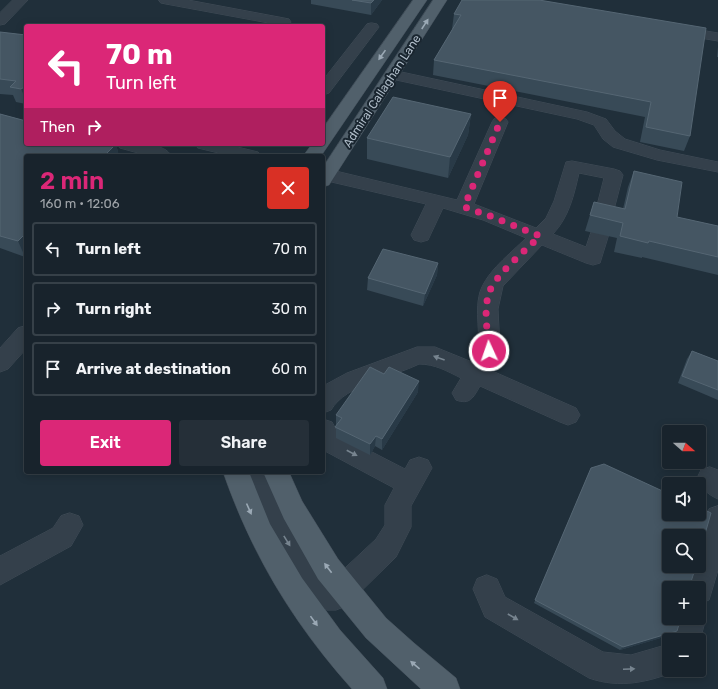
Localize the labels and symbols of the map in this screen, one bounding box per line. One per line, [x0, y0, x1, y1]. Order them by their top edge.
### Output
one-way arrow [421, 19, 428, 30]
street label: Admiral Callaghan Lane [340, 32, 424, 150]
one-way arrow [378, 50, 386, 60]
pin [483, 81, 517, 122]
position arrow [468, 330, 510, 372]
one-way arrow [433, 355, 445, 361]
north arrow [662, 425, 706, 469]
one-way arrow [346, 450, 358, 456]
one-way arrow [246, 503, 252, 514]
one-way arrow [284, 535, 291, 547]
one-way arrow [324, 563, 332, 574]
one-way arrow [507, 613, 518, 620]
one-way arrow [310, 616, 318, 626]
one-way arrow [410, 660, 420, 669]
one-way arrow [623, 666, 636, 672]

